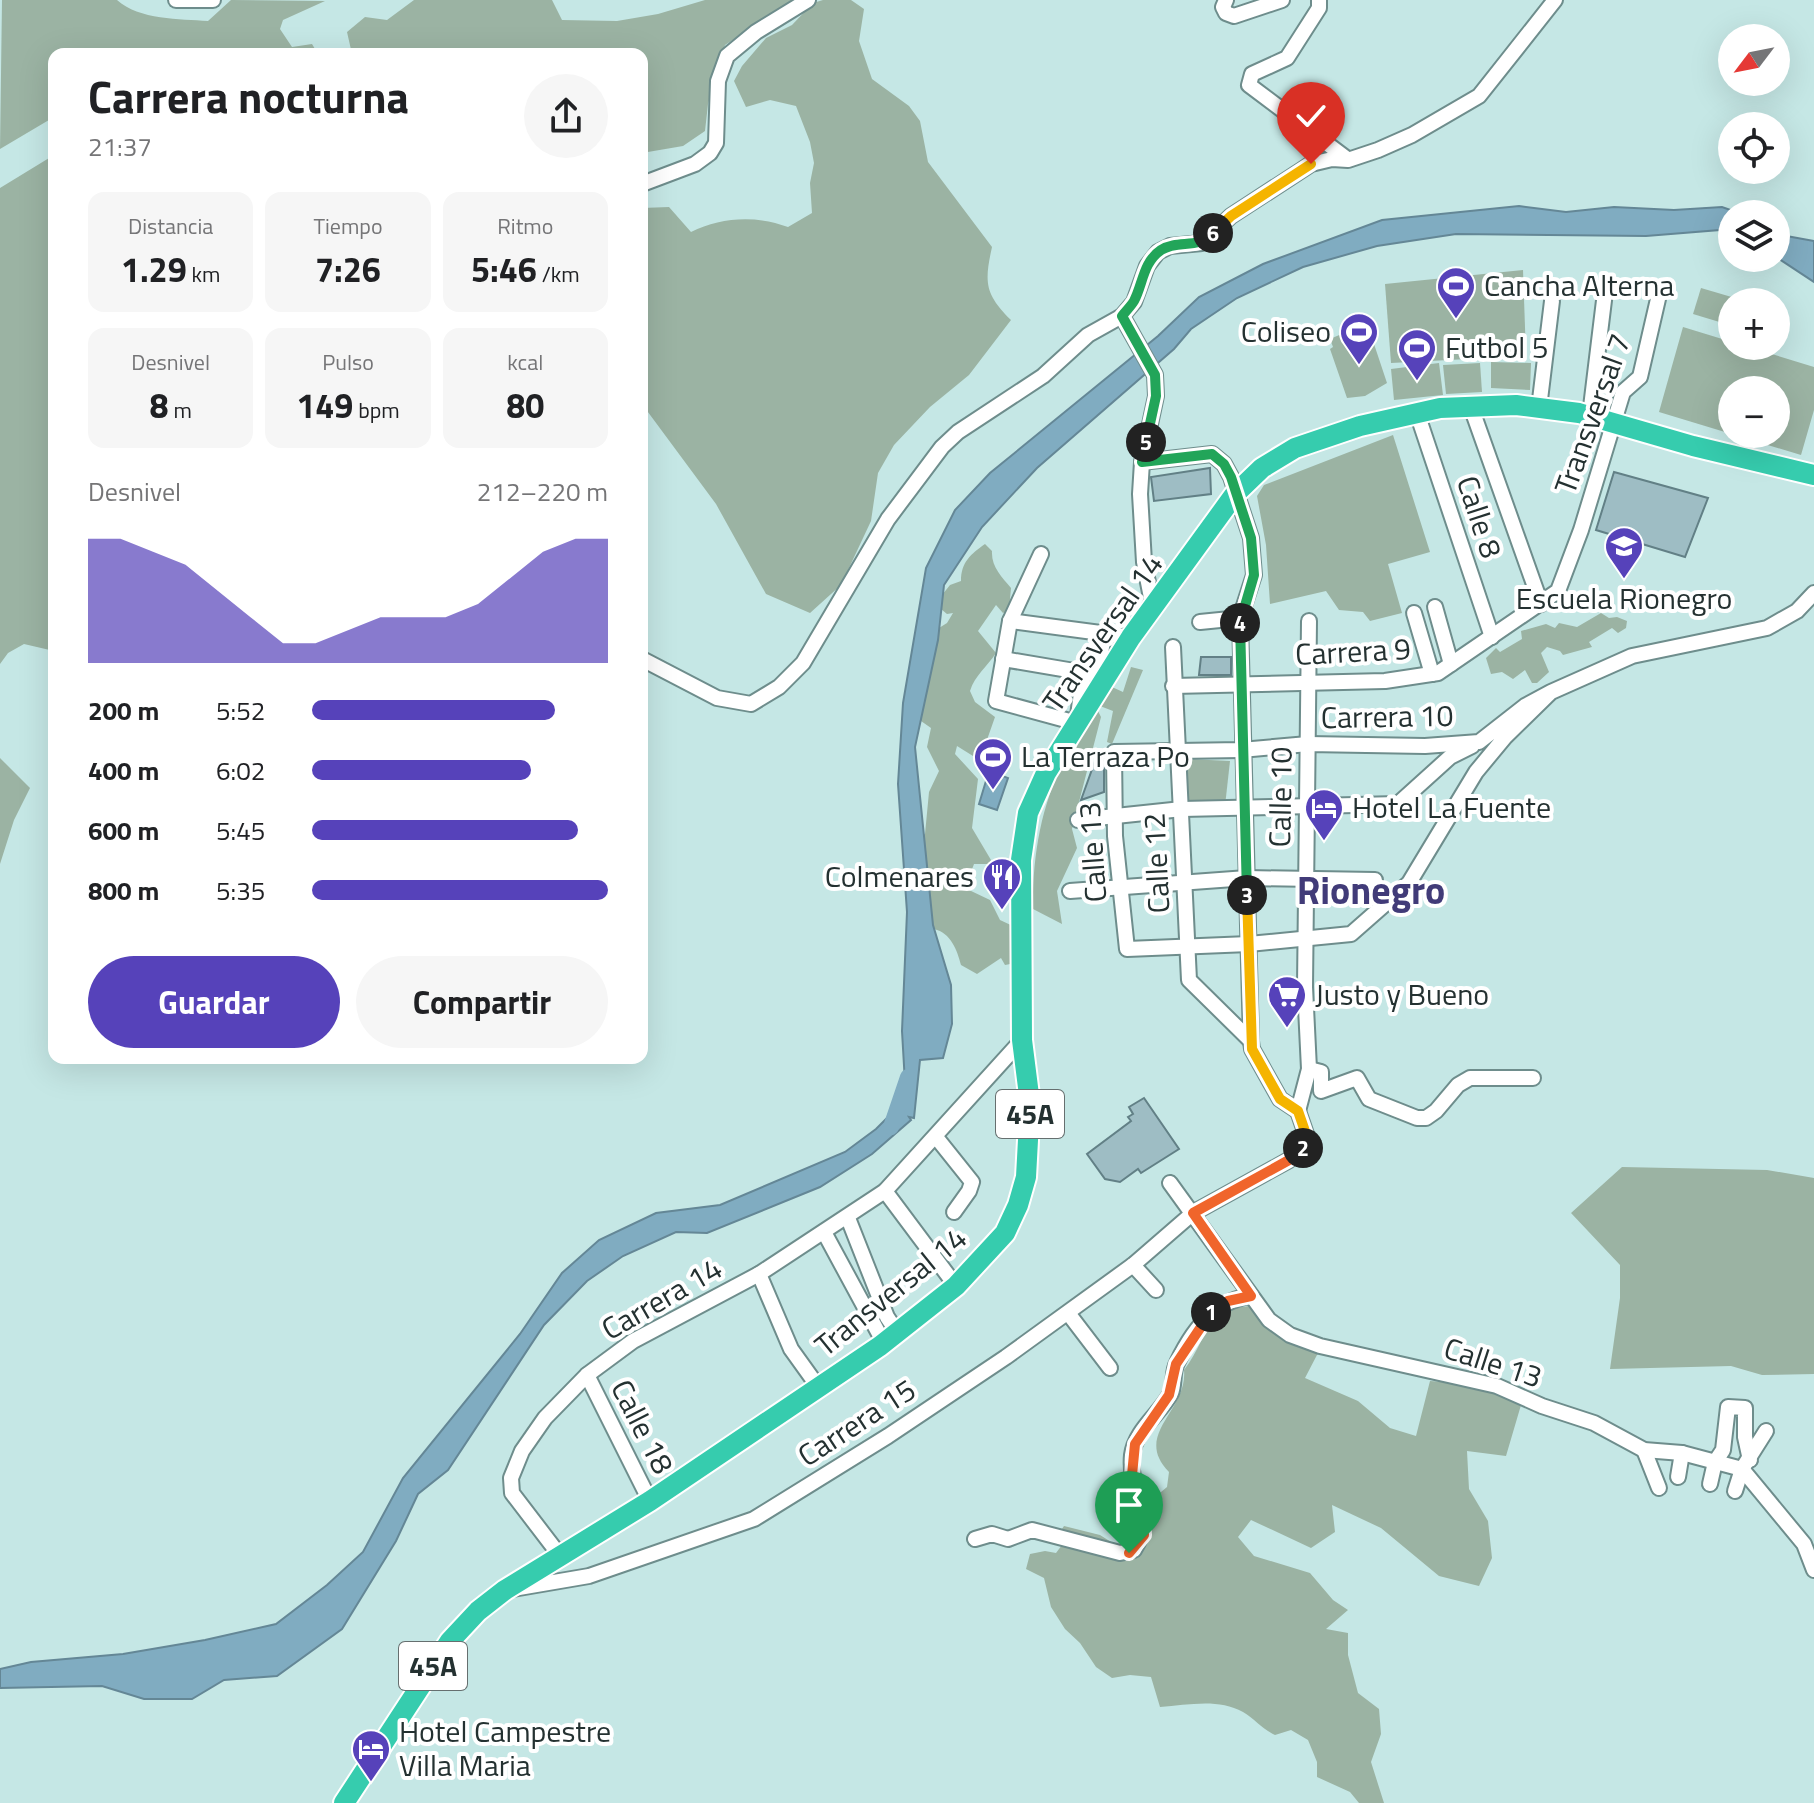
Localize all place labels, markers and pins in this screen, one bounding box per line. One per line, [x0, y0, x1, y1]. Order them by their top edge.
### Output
pin [1277, 82, 1345, 164]
pin: 6 [1193, 213, 1233, 253]
place label: Cancha Alterna [1484, 262, 1674, 308]
sports icon: Cancha Alterna [1435, 265, 1477, 320]
place label: Coliseo [1241, 308, 1331, 354]
sports icon: Coliseo [1338, 311, 1380, 366]
place label: Futbol 5 [1445, 324, 1549, 370]
sports icon: Futbol 5 [1396, 327, 1438, 382]
pin: 5 [1126, 422, 1166, 462]
school or university icon: Escuela Rionegro [1603, 525, 1645, 580]
place label: Escuela Rionegro [1516, 575, 1732, 621]
pin: 4 [1220, 603, 1260, 643]
place label: La Terraza Po [1021, 733, 1190, 779]
sports icon: La Terraza Po [972, 736, 1014, 791]
place label: Hotel La Fuente [1352, 784, 1551, 830]
hotel icon: Hotel La Fuente [1303, 787, 1345, 842]
place label: Colmenares [825, 853, 974, 899]
restaurant icon: Colmenares [981, 856, 1023, 911]
pin: 3 [1227, 875, 1267, 915]
place label: Justo y Bueno [1315, 971, 1489, 1017]
supermarket icon: Justo y Bueno [1266, 974, 1308, 1029]
pin: 2 [1283, 1128, 1323, 1168]
pin: 1 [1191, 1292, 1231, 1332]
pin [1095, 1471, 1163, 1553]
place label: Hotel Campestre Villa Maria [399, 1708, 611, 1788]
hotel icon: Hotel Campestre Villa Maria [350, 1728, 392, 1783]

